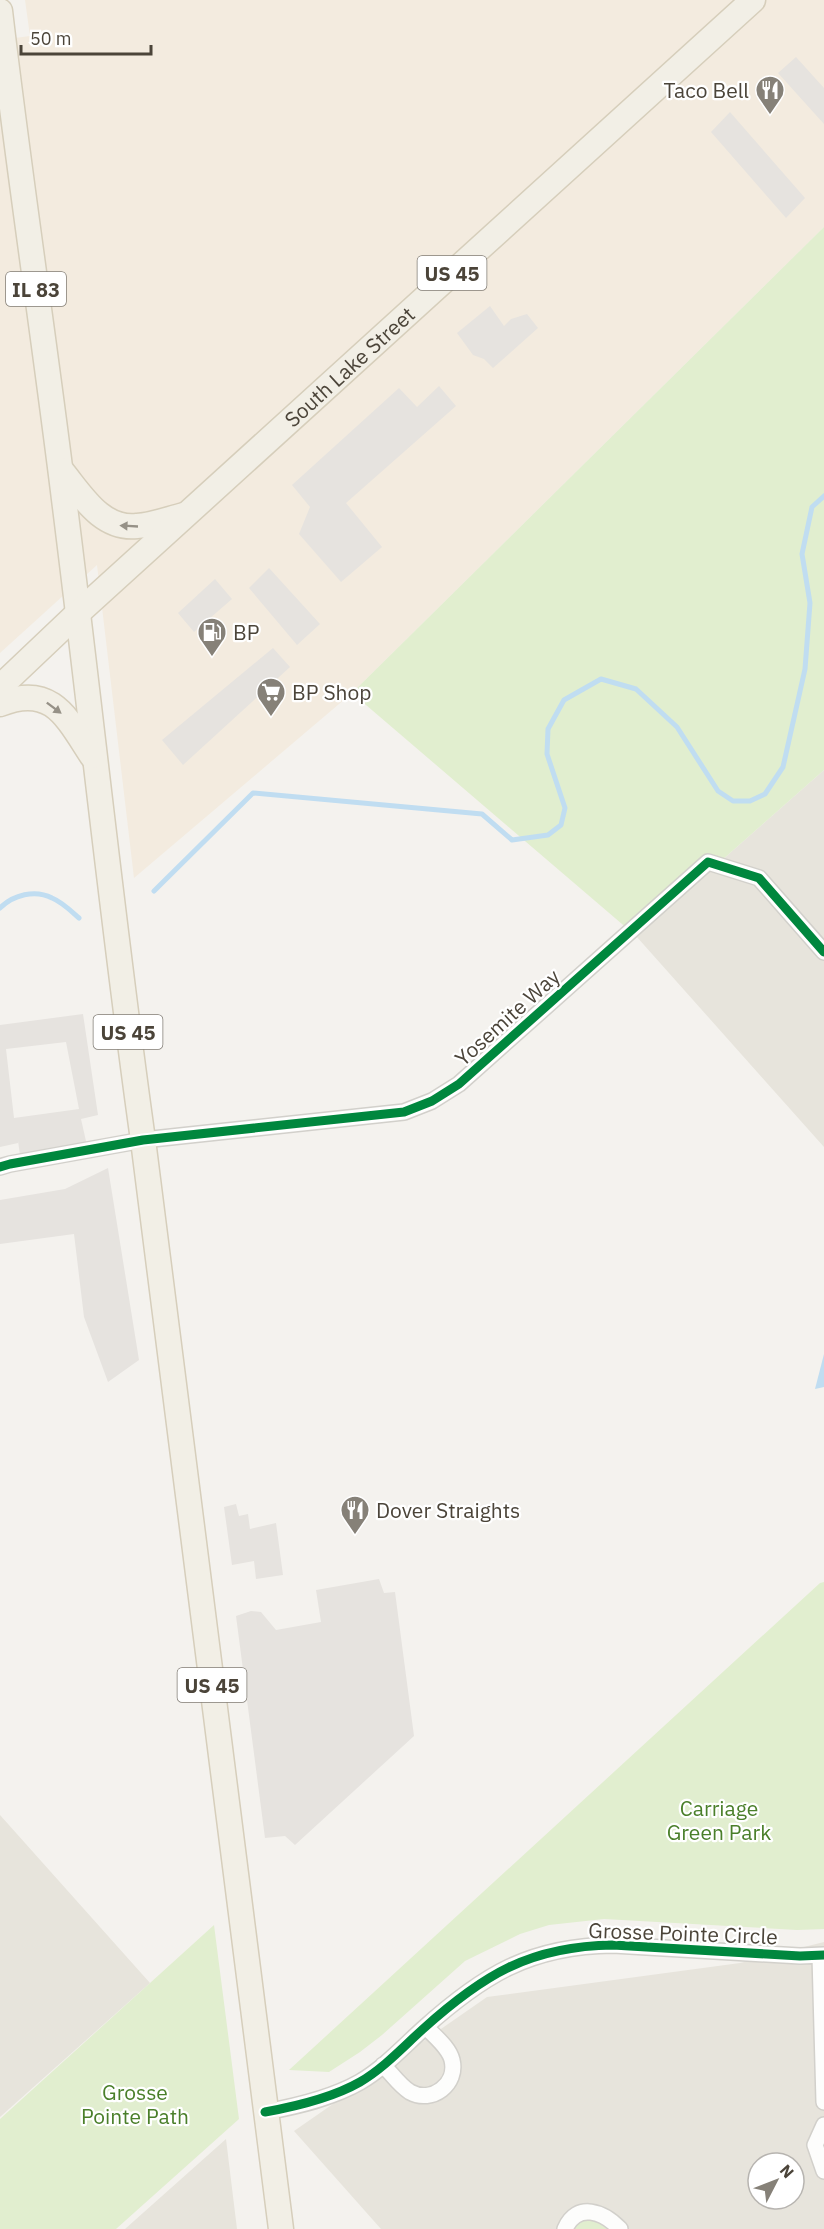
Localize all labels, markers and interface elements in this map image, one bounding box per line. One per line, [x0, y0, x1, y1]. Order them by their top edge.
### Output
scale bar [21, 18, 152, 56]
text: 50 m [30, 27, 72, 50]
restaurant icon: Taco Bell [754, 74, 786, 116]
place label: Taco Bell [664, 76, 749, 104]
road number: US 45 [418, 256, 486, 290]
road number: IL 83 [6, 272, 66, 306]
street label: South Lake Street [278, 300, 420, 433]
one-way arrow [120, 521, 139, 530]
fuel station icon: BP [196, 616, 228, 658]
place label: BP [233, 618, 259, 646]
supermarket icon: BP Shop [255, 676, 287, 718]
place label: BP Shop [292, 678, 371, 706]
one-way arrow [46, 701, 62, 714]
street label: Yosemite Way [448, 962, 566, 1072]
road number: US 45 [94, 1015, 162, 1049]
restaurant icon: Dover Straights [339, 1494, 371, 1536]
place label: Dover Straights [376, 1496, 520, 1524]
road number: US 45 [178, 1668, 246, 1702]
park label: Carriage Green Park [667, 1794, 771, 1846]
street label: Grosse Pointe Circle [588, 1916, 778, 1950]
park label: Grosse Pointe Path [81, 2078, 189, 2130]
north arrow [746, 2151, 806, 2211]
text: N [776, 2160, 798, 2182]

